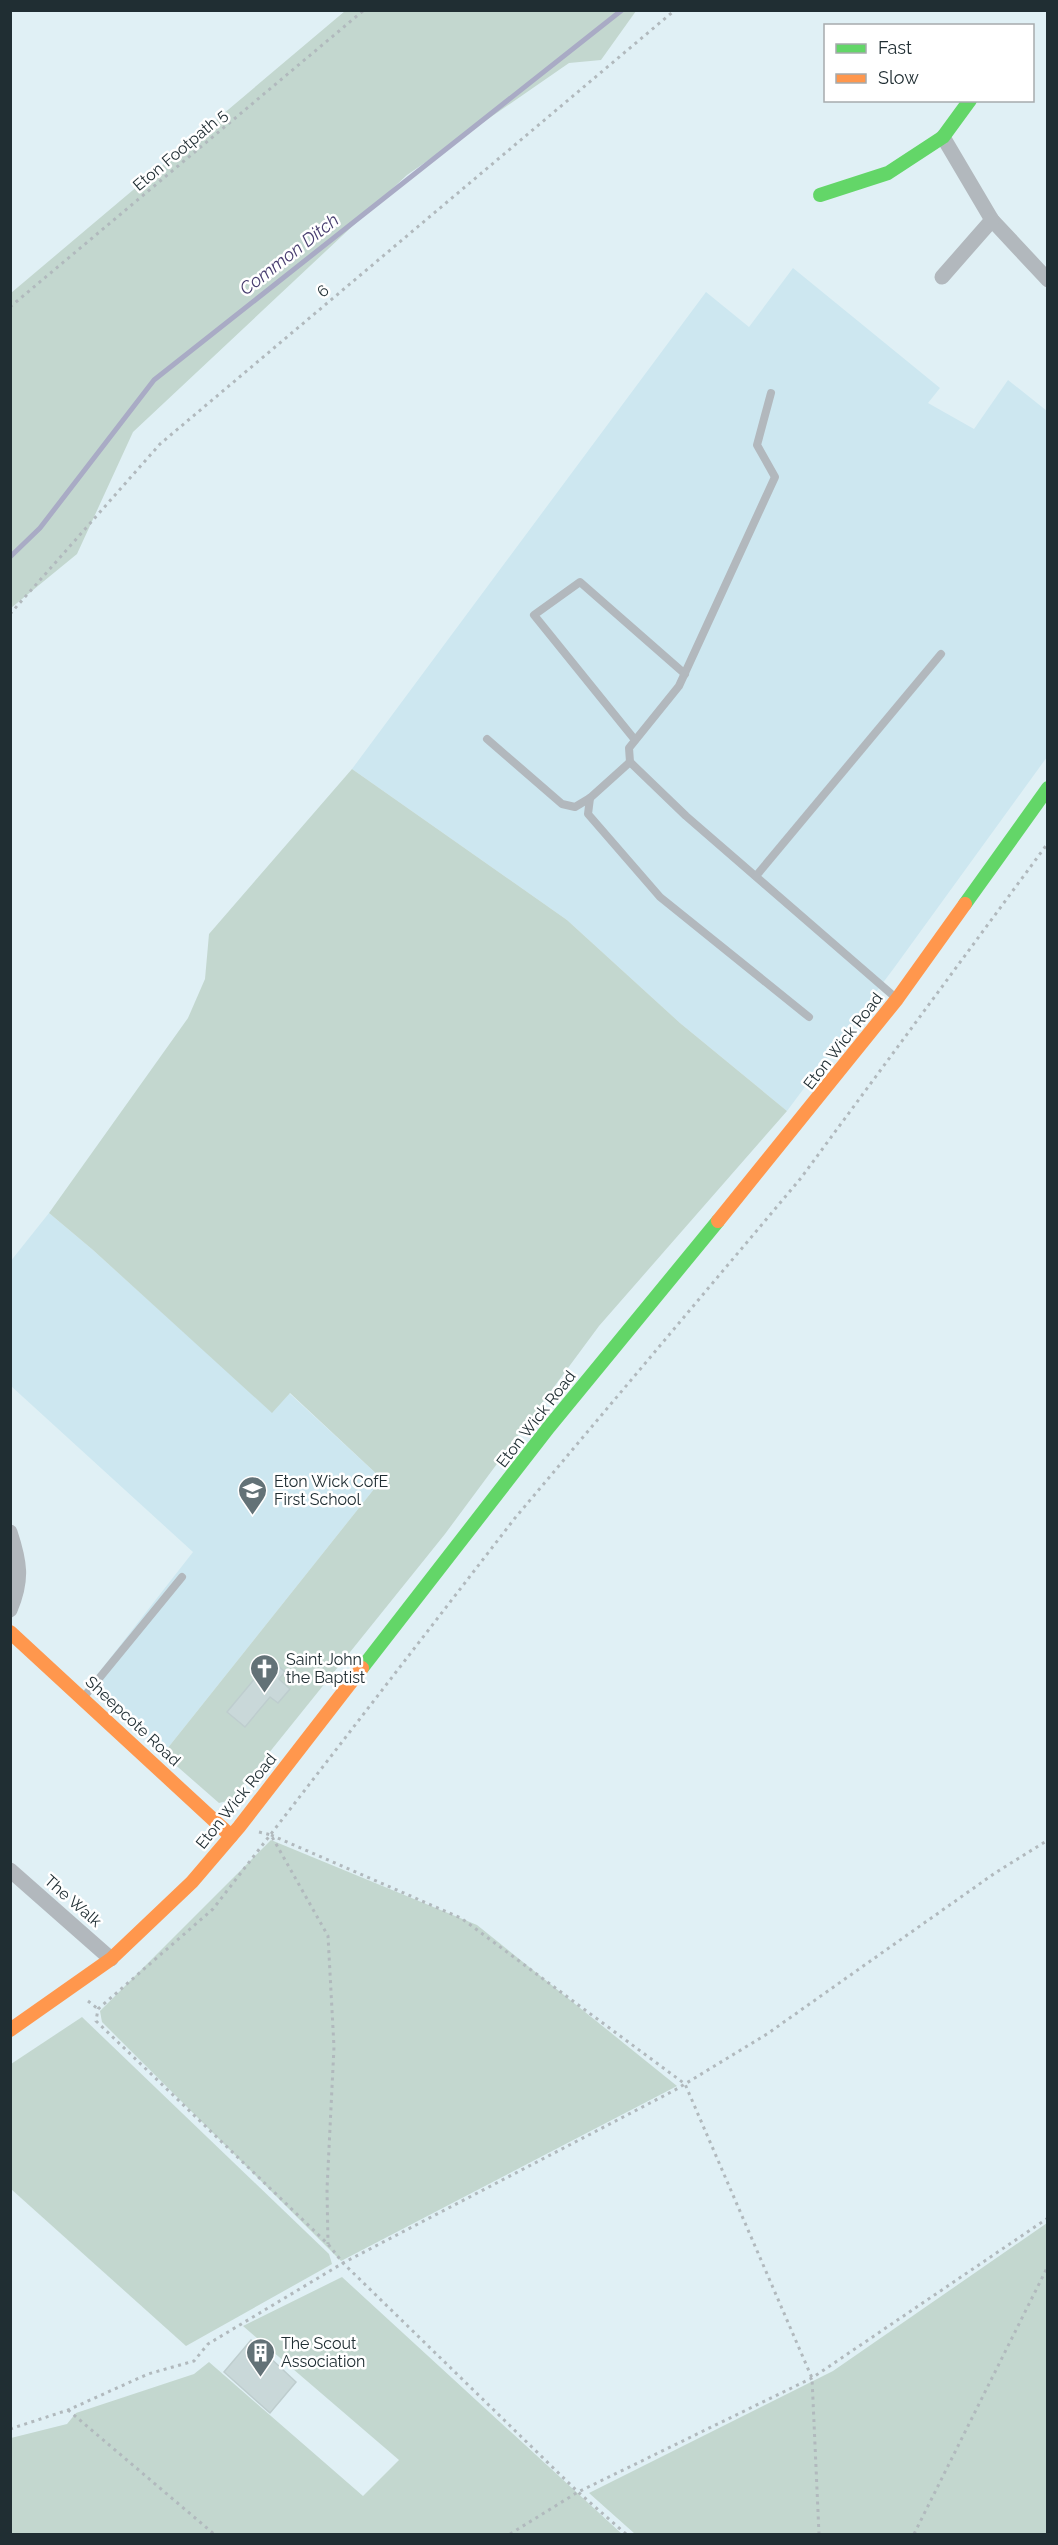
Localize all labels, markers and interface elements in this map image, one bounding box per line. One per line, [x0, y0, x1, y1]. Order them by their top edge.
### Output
legend [824, 24, 1034, 102]
text: Fast [878, 37, 912, 58]
text: Slow [878, 67, 919, 88]
street label: Eton Footpath 5 [129, 105, 231, 195]
water label: Common Ditch [235, 209, 343, 299]
street label: 6 [313, 281, 333, 301]
street label: Eton Wick Road [799, 989, 887, 1093]
street label: Eton Wick Road [492, 1367, 580, 1471]
place label: Eton Wick CofE First School [274, 1472, 388, 1509]
school or university icon: Eton Wick CofE First School [237, 1474, 269, 1516]
place label: Saint John the Baptist [286, 1650, 366, 1687]
church icon: Saint John the Baptist [249, 1652, 281, 1694]
street label: Sheepcote Road [82, 1672, 184, 1770]
street label: Eton Wick Road [192, 1749, 280, 1853]
street label: The Walk [41, 1871, 106, 1931]
place label: The Scout Association [281, 2334, 365, 2371]
building icon: The Scout Association [244, 2336, 276, 2378]

